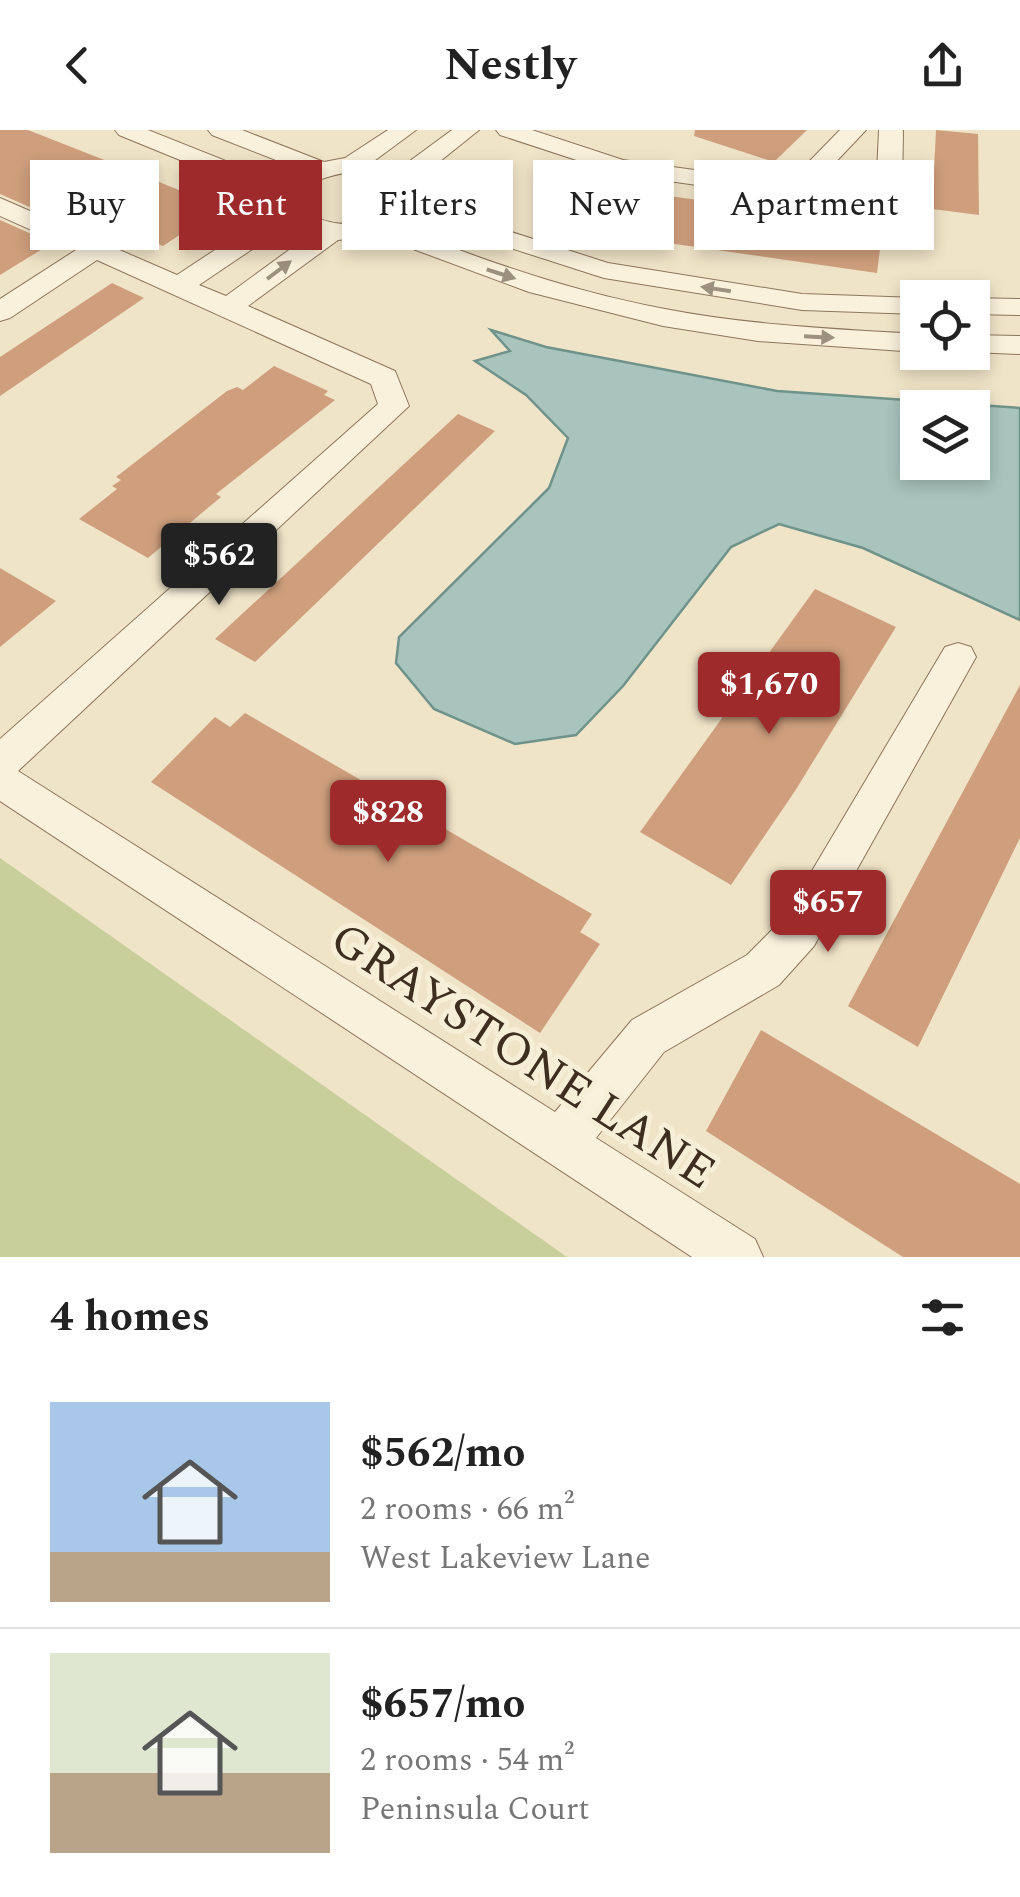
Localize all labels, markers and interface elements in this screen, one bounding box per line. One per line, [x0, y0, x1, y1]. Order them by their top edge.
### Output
text: Nestly [444, 31, 576, 100]
icon: back [50, 38, 105, 93]
icon: share [915, 38, 970, 93]
chip: Buy [30, 160, 159, 250]
chip: Rent [179, 160, 322, 250]
chip: Filters [342, 160, 513, 250]
chip: New [533, 160, 674, 250]
chip: Apartment [694, 160, 934, 250]
one-way arrow [266, 261, 292, 281]
one-way arrow [487, 268, 517, 283]
map controls [900, 280, 990, 480]
button: locate [900, 280, 990, 370]
one-way arrow [700, 281, 731, 296]
one-way arrow [804, 329, 836, 345]
button: layers [900, 390, 990, 480]
pin: $562 [160, 523, 278, 608]
text: $562 [183, 531, 255, 580]
pin: $1,670 [688, 652, 850, 737]
text: $1,670 [720, 660, 818, 709]
pin: $828 [329, 780, 447, 865]
text: $828 [352, 788, 424, 837]
pin: $657 [769, 870, 887, 955]
text: $657 [792, 878, 864, 927]
street label: GRAYSTONE LANE [315, 904, 730, 1208]
text: 4 homes [50, 1286, 210, 1349]
icon: filters [915, 1290, 970, 1345]
text: $562/mo [360, 1422, 526, 1485]
icon: home [130, 1442, 250, 1562]
text: 2 rooms · 66 m² [360, 1485, 574, 1534]
text: West Lakeview Lane [360, 1534, 650, 1583]
text: $657/mo [360, 1673, 526, 1736]
icon: home [130, 1693, 250, 1813]
text: 2 rooms · 54 m² [360, 1736, 574, 1785]
text: Peninsula Court [360, 1785, 590, 1834]

